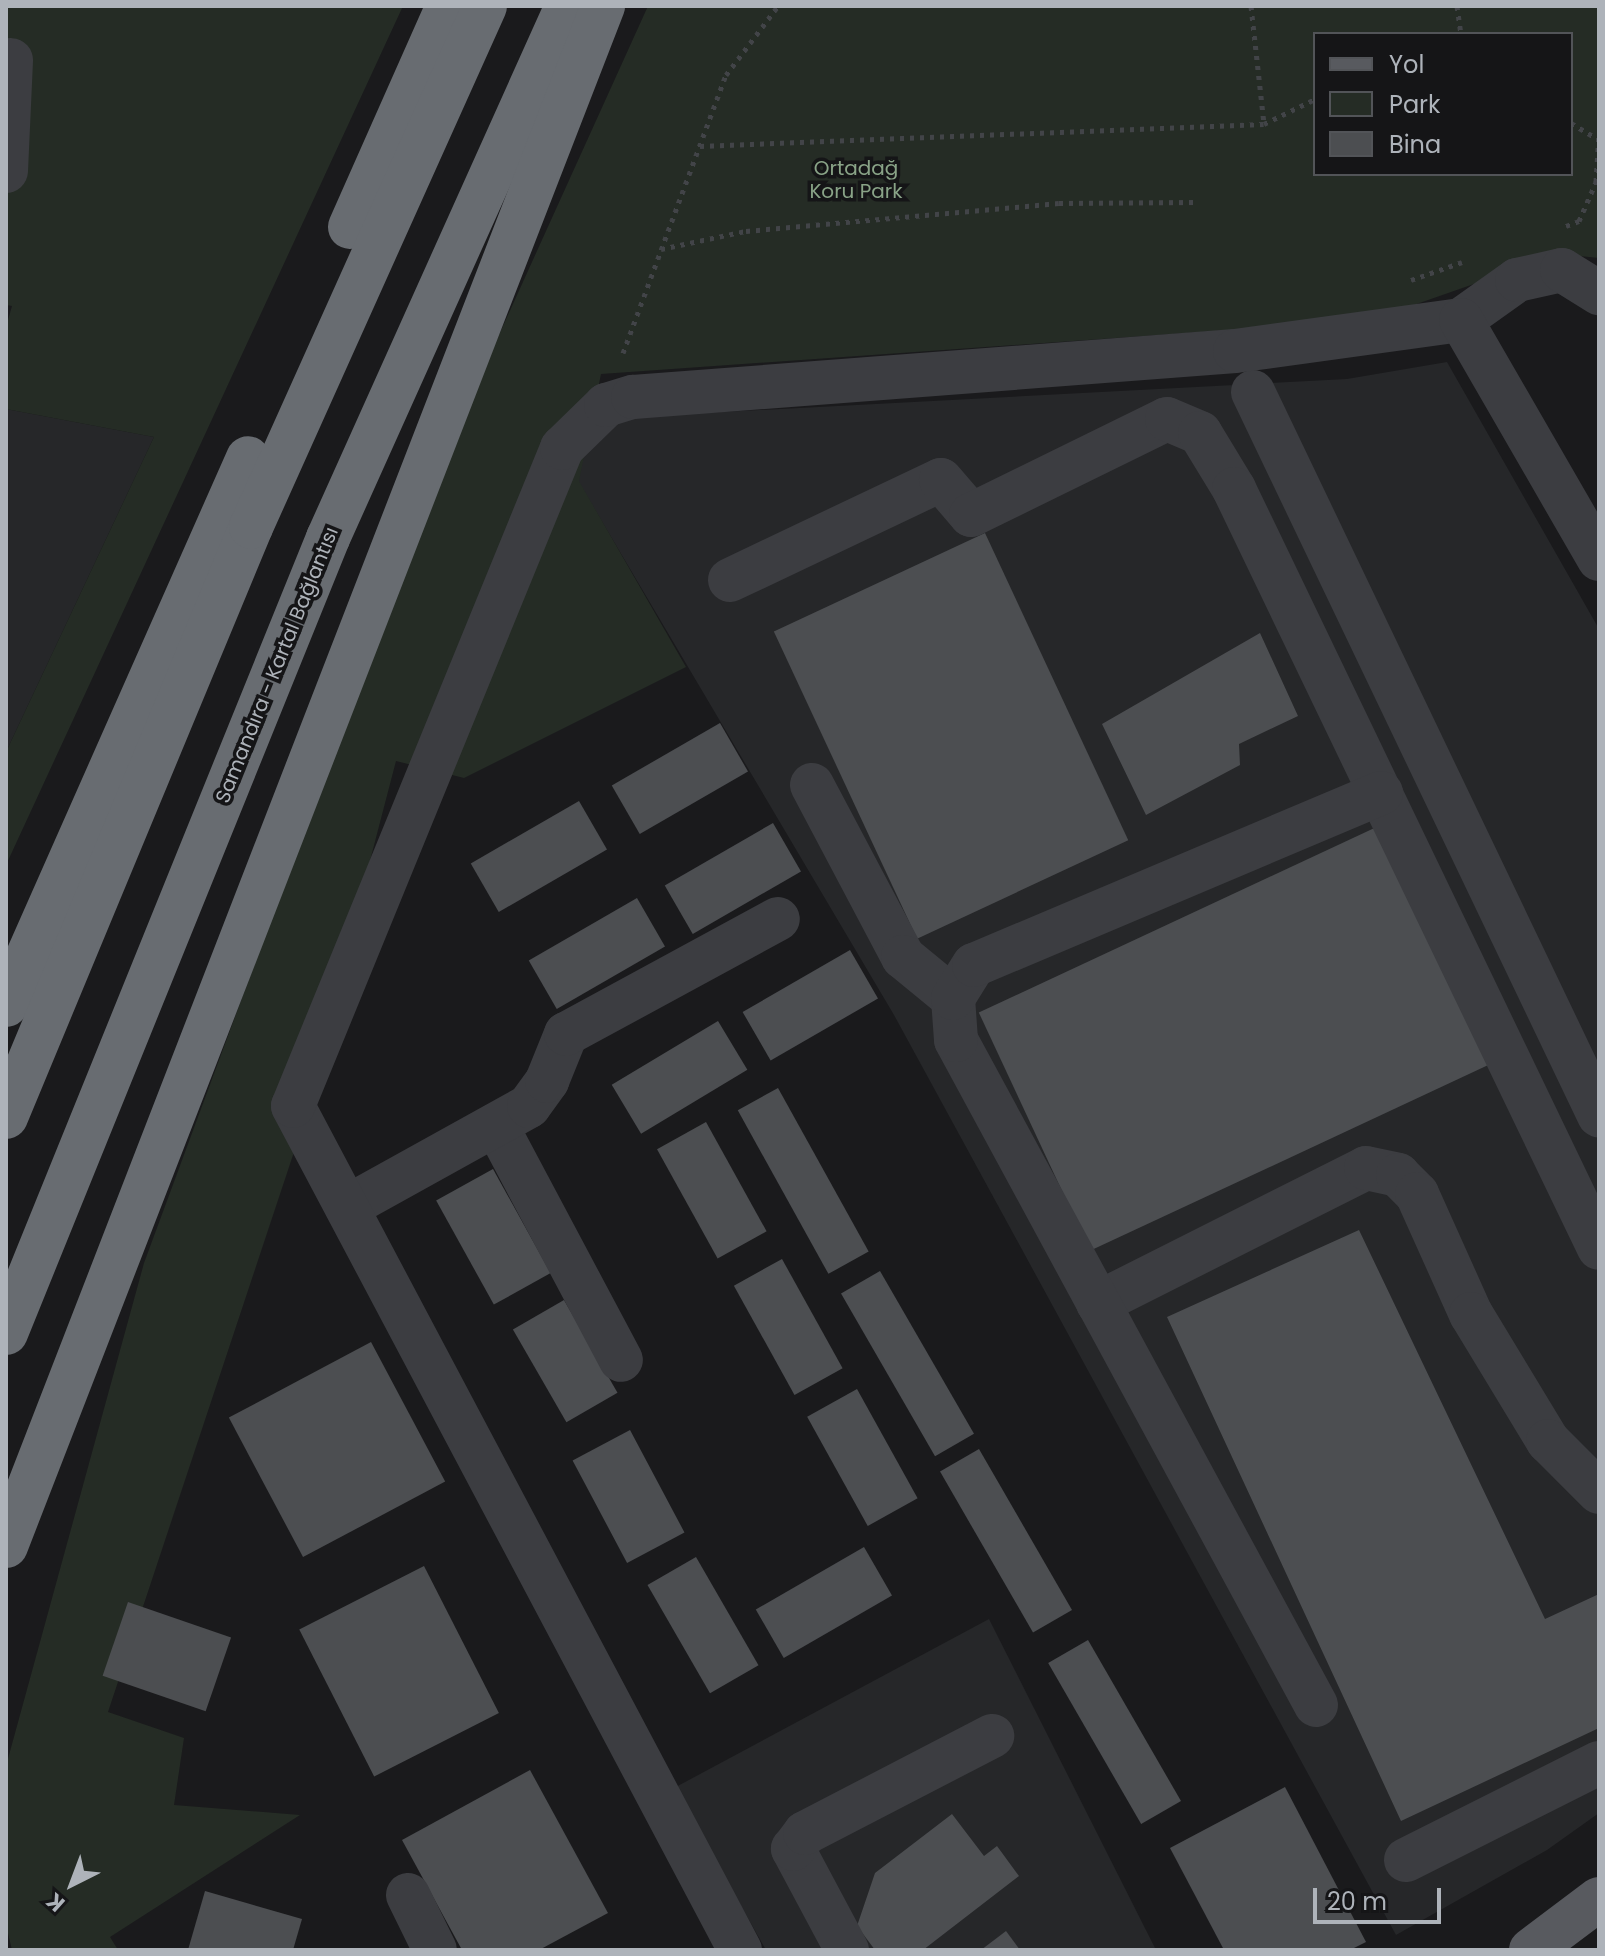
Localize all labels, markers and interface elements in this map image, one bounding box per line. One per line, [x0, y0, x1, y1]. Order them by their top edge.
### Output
legend [1313, 32, 1573, 176]
text: Yol [1389, 48, 1424, 81]
text: Park [1389, 88, 1440, 121]
text: Bina [1389, 128, 1441, 161]
park label: Ortadağ Koru Park [809, 157, 903, 204]
street label: Samandıra - Kartal Bağlantısı [211, 524, 343, 806]
north arrow [32, 1844, 112, 1924]
scale bar [1317, 1872, 1445, 1922]
text: 20 m [1327, 1885, 1387, 1918]
text: K [40, 1886, 72, 1919]

